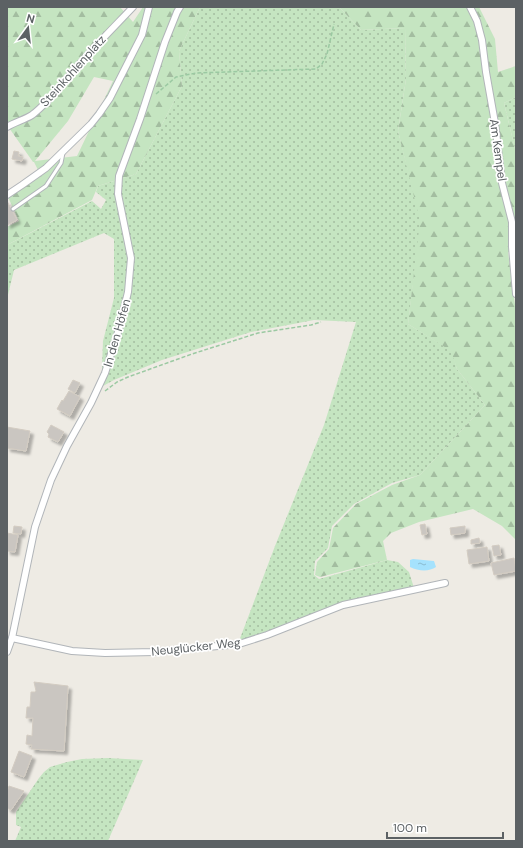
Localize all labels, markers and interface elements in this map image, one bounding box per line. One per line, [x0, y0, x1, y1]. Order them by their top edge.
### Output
north arrow [8, 8, 48, 48]
text: N [25, 11, 36, 26]
street label: Steinkohlenplatz [37, 32, 109, 110]
street label: Am Kempel [486, 118, 510, 182]
street label: In den Höfen [100, 297, 134, 369]
street label: Neuglücker Weg [151, 634, 242, 660]
scale bar [387, 814, 503, 840]
text: 100 m [393, 820, 427, 836]

